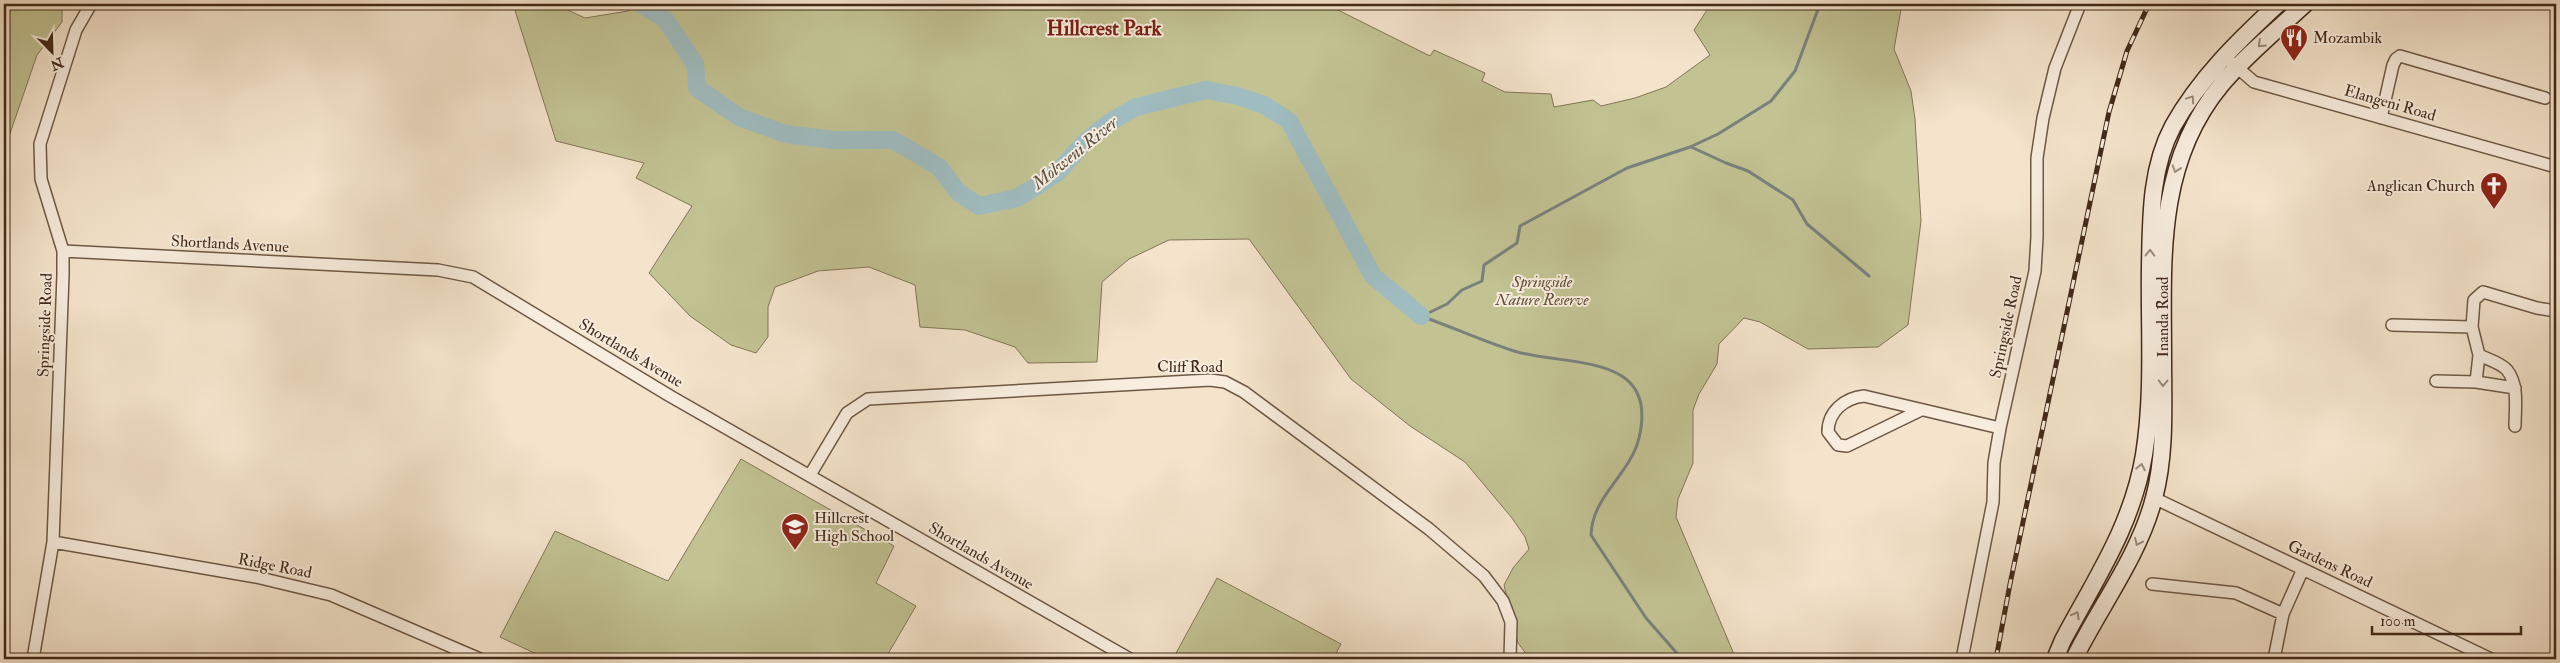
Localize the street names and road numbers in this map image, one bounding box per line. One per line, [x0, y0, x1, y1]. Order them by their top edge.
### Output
street label: Elangeni Road [2342, 80, 2438, 126]
street label: Shortlands Avenue [171, 231, 290, 257]
street label: Springside Road [33, 272, 58, 378]
street label: Springside Road [1985, 274, 2028, 380]
street label: Inanda Road [2153, 277, 2173, 357]
street label: Shortlands Avenue [575, 314, 687, 392]
street label: Cliff Road [1157, 357, 1223, 377]
street label: Shortlands Avenue [925, 518, 1037, 594]
street label: Gardens Road [2285, 536, 2376, 592]
street label: Ridge Road [236, 549, 314, 583]

